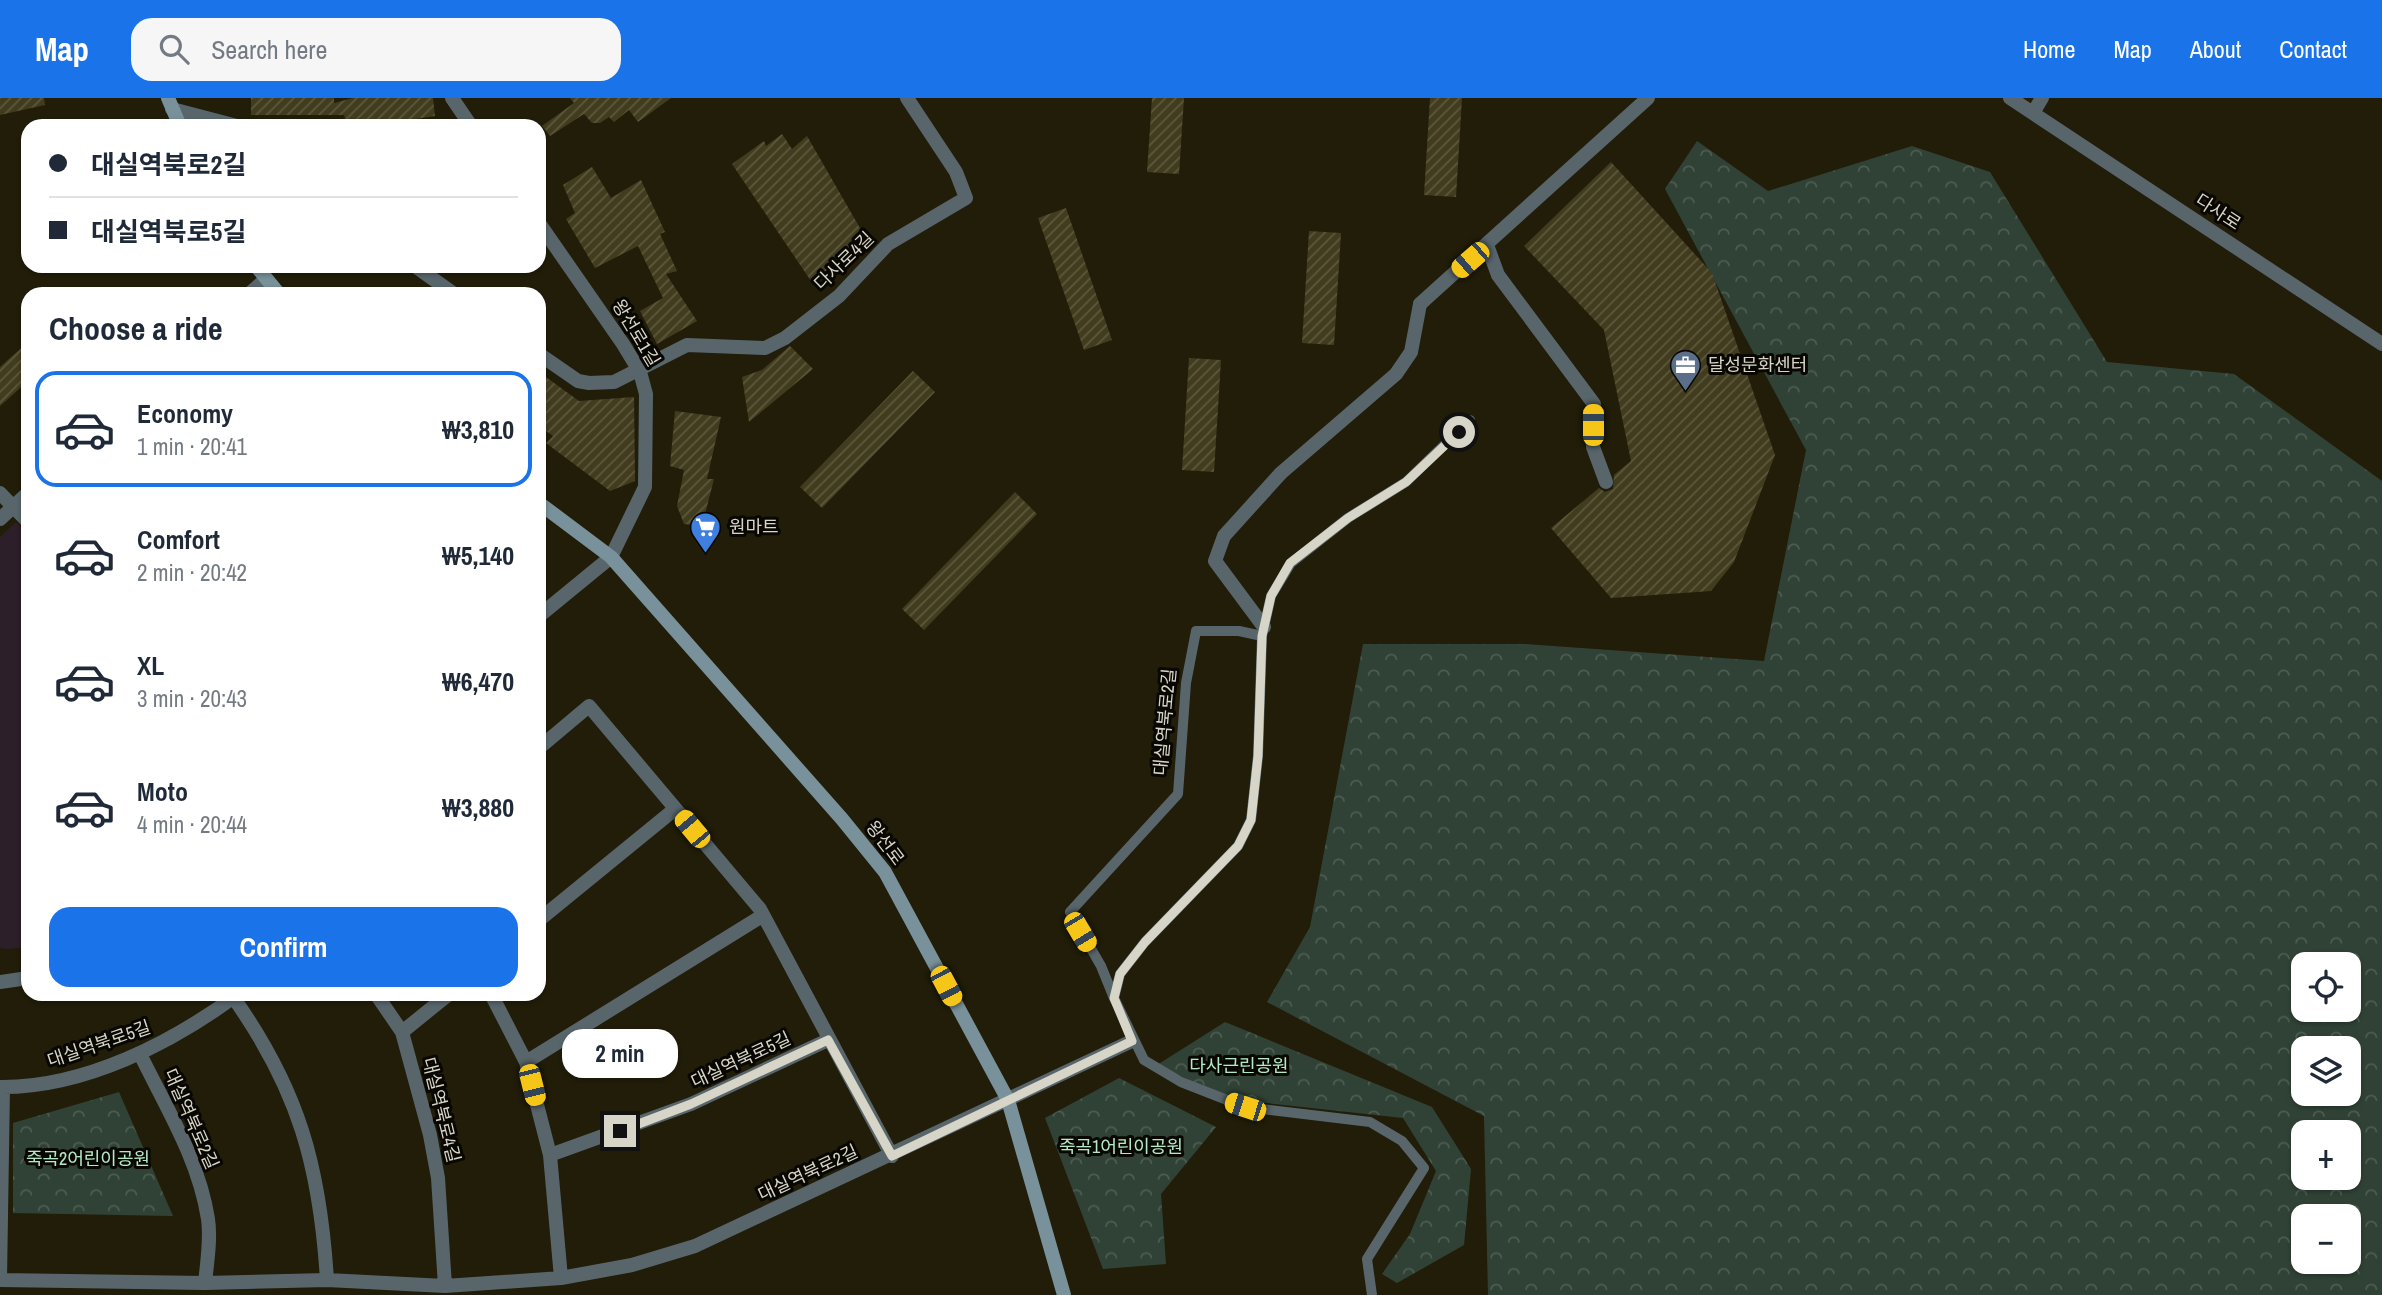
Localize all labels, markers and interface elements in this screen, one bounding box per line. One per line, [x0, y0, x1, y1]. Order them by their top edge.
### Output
search box [131, 18, 621, 81]
text: Map [35, 27, 89, 71]
icon: search [155, 30, 193, 68]
text: Search here [211, 32, 327, 67]
text: Home [2023, 33, 2075, 65]
text: Map [2113, 33, 2152, 65]
text: About [2190, 33, 2241, 65]
text: Contact [2279, 33, 2347, 65]
text: 대실역북로2길 [91, 147, 246, 182]
street label: 다사로 [2191, 188, 2246, 236]
text: 대실역북로5길 [91, 214, 246, 249]
street label: 다사로4길 [808, 226, 879, 295]
car [1448, 238, 1493, 282]
street label: 왕선로1길 [607, 294, 666, 371]
text: Choose a ride [49, 307, 223, 350]
office icon: 달성문화센터 [1668, 348, 1702, 392]
place label: 달성문화센터 [1708, 352, 1807, 377]
text: Economy [137, 396, 233, 431]
icon: car [53, 398, 116, 461]
car [1583, 404, 1604, 446]
text: ₩3,810 [442, 412, 514, 447]
route start [1443, 416, 1475, 448]
text: 1 min · 20:41 [137, 431, 247, 462]
supermarket icon: 원마트 [689, 510, 723, 554]
place label: 원마트 [729, 514, 779, 539]
text: Comfort [137, 522, 220, 557]
icon: car [53, 524, 116, 587]
text: ₩5,140 [442, 538, 514, 573]
text: 2 min · 20:42 [137, 557, 247, 588]
text: XL [137, 648, 164, 683]
icon: car [53, 650, 116, 713]
text: ₩6,470 [442, 664, 514, 699]
street label: 대실역북로2길 [1147, 667, 1182, 777]
text: 3 min · 20:43 [137, 683, 247, 714]
text: Moto [137, 774, 188, 809]
icon: car [53, 776, 116, 839]
text: ₩3,880 [442, 790, 514, 825]
car [671, 806, 714, 852]
text: 4 min · 20:44 [137, 809, 247, 840]
street label: 왕선로 [860, 815, 910, 870]
button: Confirm [49, 907, 518, 987]
car [1061, 909, 1100, 955]
map controls [2291, 952, 2361, 1274]
button: locate [2291, 952, 2361, 1022]
car [927, 963, 966, 1009]
street label: 대실역북로5길 [44, 1014, 154, 1073]
street label: 대실역북로5길 [687, 1025, 795, 1094]
callout: 2 min [562, 1030, 678, 1079]
button: layers [2291, 1036, 2361, 1106]
text: 2 min [595, 1038, 645, 1069]
park label: 다사근린공원 [1189, 1053, 1289, 1078]
street label: 대실역북로4길 [416, 1055, 467, 1165]
car [517, 1062, 548, 1108]
street label: 대실역북로2길 [158, 1065, 225, 1173]
car [1222, 1091, 1269, 1123]
route end [604, 1115, 636, 1147]
button: + [2291, 1120, 2361, 1190]
park label: 죽곡1어린이공원 [1059, 1134, 1183, 1159]
street label: 대실역북로2길 [754, 1138, 862, 1207]
park label: 죽곡2어린이공원 [26, 1146, 150, 1171]
button: − [2291, 1204, 2361, 1274]

